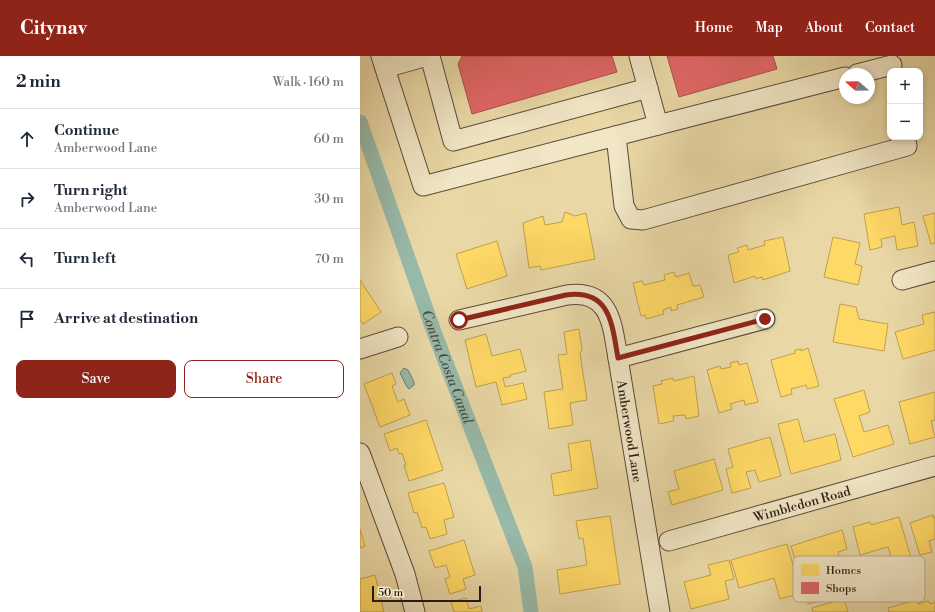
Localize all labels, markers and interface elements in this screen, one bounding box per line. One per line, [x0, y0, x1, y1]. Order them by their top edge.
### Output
text: Citynav [20, 16, 87, 40]
text: Home [695, 19, 733, 37]
text: Map [755, 19, 783, 37]
text: About [805, 19, 843, 37]
text: Contact [865, 19, 915, 37]
north arrow [839, 68, 875, 104]
map controls [887, 68, 923, 140]
button: + [887, 68, 923, 104]
text: 2 min [16, 71, 61, 93]
text: Walk · 160 m [273, 74, 344, 90]
button: − [887, 104, 923, 140]
text: Continue [54, 121, 119, 140]
icon: ahead [16, 128, 38, 150]
text: 60 m [313, 131, 344, 147]
text: Amberwood Lane [54, 140, 157, 156]
text: Turn right [54, 181, 128, 200]
icon: right [16, 188, 38, 210]
text: 30 m [314, 191, 344, 207]
text: Amberwood Lane [54, 200, 157, 216]
icon: left [16, 248, 38, 270]
text: Turn left [54, 249, 116, 268]
text: 70 m [315, 251, 344, 267]
icon: arrive [16, 308, 38, 330]
water label: Contra Costa Canal [417, 308, 477, 427]
text: Arrive at destination [54, 309, 198, 328]
route end [756, 310, 774, 328]
route start [450, 311, 468, 329]
button: Save [16, 360, 176, 398]
button: Share [184, 360, 344, 398]
street label: Amberwood Lane [613, 378, 646, 484]
street label: Wimbledon Road [751, 483, 853, 526]
legend [793, 556, 925, 602]
text: Homes [826, 564, 861, 578]
text: Shops [826, 582, 856, 596]
scale bar [372, 584, 481, 603]
text: 50 m [378, 586, 403, 600]

